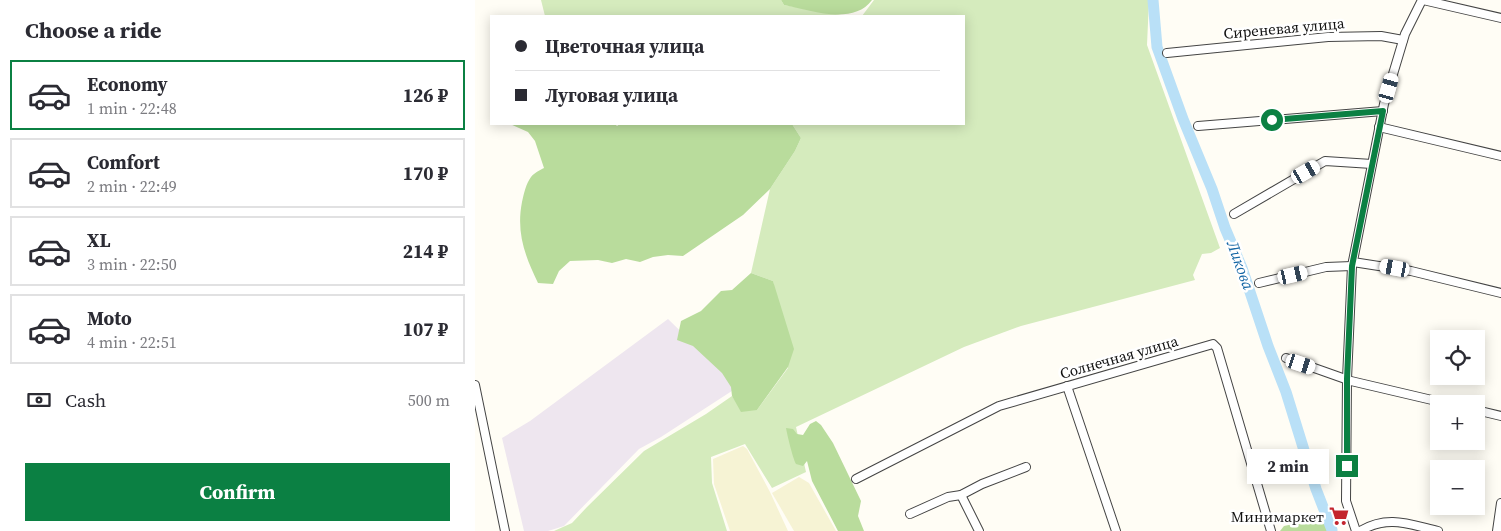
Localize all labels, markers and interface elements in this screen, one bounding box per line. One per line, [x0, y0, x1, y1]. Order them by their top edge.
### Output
street label: Сиреневая улица [1223, 12, 1346, 44]
text: Choose a ride [25, 15, 162, 45]
text: Цветочная улица [545, 33, 704, 59]
text: Economy [87, 71, 168, 97]
car [1377, 72, 1400, 104]
icon: car [27, 73, 72, 118]
text: 126 ₽ [403, 82, 448, 108]
text: Луговая улица [545, 82, 678, 108]
text: 1 min · 22:48 [87, 97, 177, 119]
route start [1261, 109, 1283, 131]
text: Comfort [87, 149, 160, 175]
icon: car [27, 151, 72, 196]
car [1289, 158, 1322, 186]
text: 170 ₽ [403, 160, 448, 186]
text: 2 min · 22:49 [87, 175, 177, 197]
text: XL [87, 227, 110, 253]
icon: car [27, 229, 72, 274]
water label: Ликова [1222, 237, 1260, 293]
text: 214 ₽ [403, 238, 448, 264]
text: 3 min · 22:50 [87, 253, 177, 275]
car [1378, 258, 1411, 278]
car [1276, 264, 1309, 286]
text: Moto [87, 305, 132, 331]
icon: car [27, 307, 72, 352]
text: 107 ₽ [403, 316, 448, 342]
street label: Солнечная улица [1057, 330, 1181, 384]
map controls [1430, 330, 1485, 515]
button: locate [1430, 330, 1485, 385]
text: 4 min · 22:51 [87, 331, 177, 353]
car [1284, 352, 1317, 376]
icon: cash [25, 386, 53, 414]
text: Cash [65, 387, 106, 413]
text: 500 m [408, 389, 450, 411]
button: + [1430, 395, 1485, 450]
callout: 2 min [1247, 448, 1329, 484]
text: 2 min [1267, 455, 1309, 477]
route end [1336, 455, 1358, 477]
button: − [1430, 460, 1485, 515]
button: Confirm [25, 463, 450, 521]
supermarket icon: Минимаркет [1328, 505, 1350, 527]
place label: Минимаркет [1231, 506, 1324, 527]

